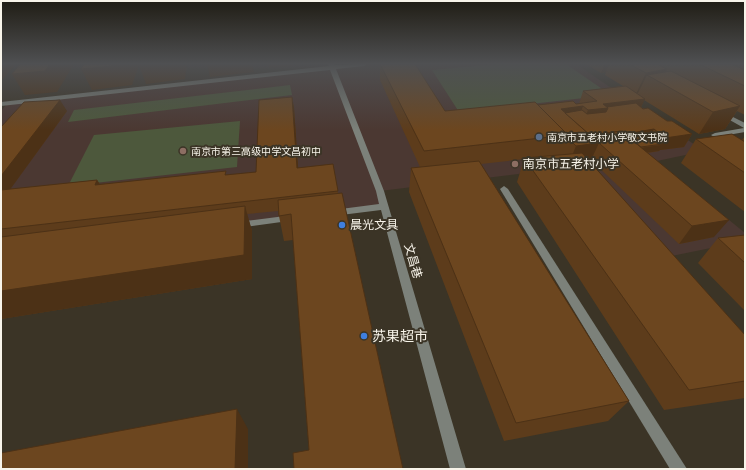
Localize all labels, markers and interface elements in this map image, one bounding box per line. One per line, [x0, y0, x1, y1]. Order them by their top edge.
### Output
place label: 南京市五老村小学敬文书院 [547, 131, 667, 143]
marker: 南京市五老村小学敬文书院 [534, 132, 544, 142]
place label: 南京市第三高级中学文昌初中 [191, 145, 321, 157]
marker: 南京市第三高级中学文昌初中 [178, 146, 188, 156]
place label: 南京市五老村小学 [523, 157, 619, 171]
marker: 南京市五老村小学 [510, 159, 520, 169]
place label: 晨光文具 [350, 218, 398, 232]
marker: 晨光文具 [337, 220, 347, 230]
street label: 文昌巷 [401, 242, 425, 280]
place label: 苏果超市 [372, 328, 428, 344]
marker: 苏果超市 [359, 331, 369, 341]

